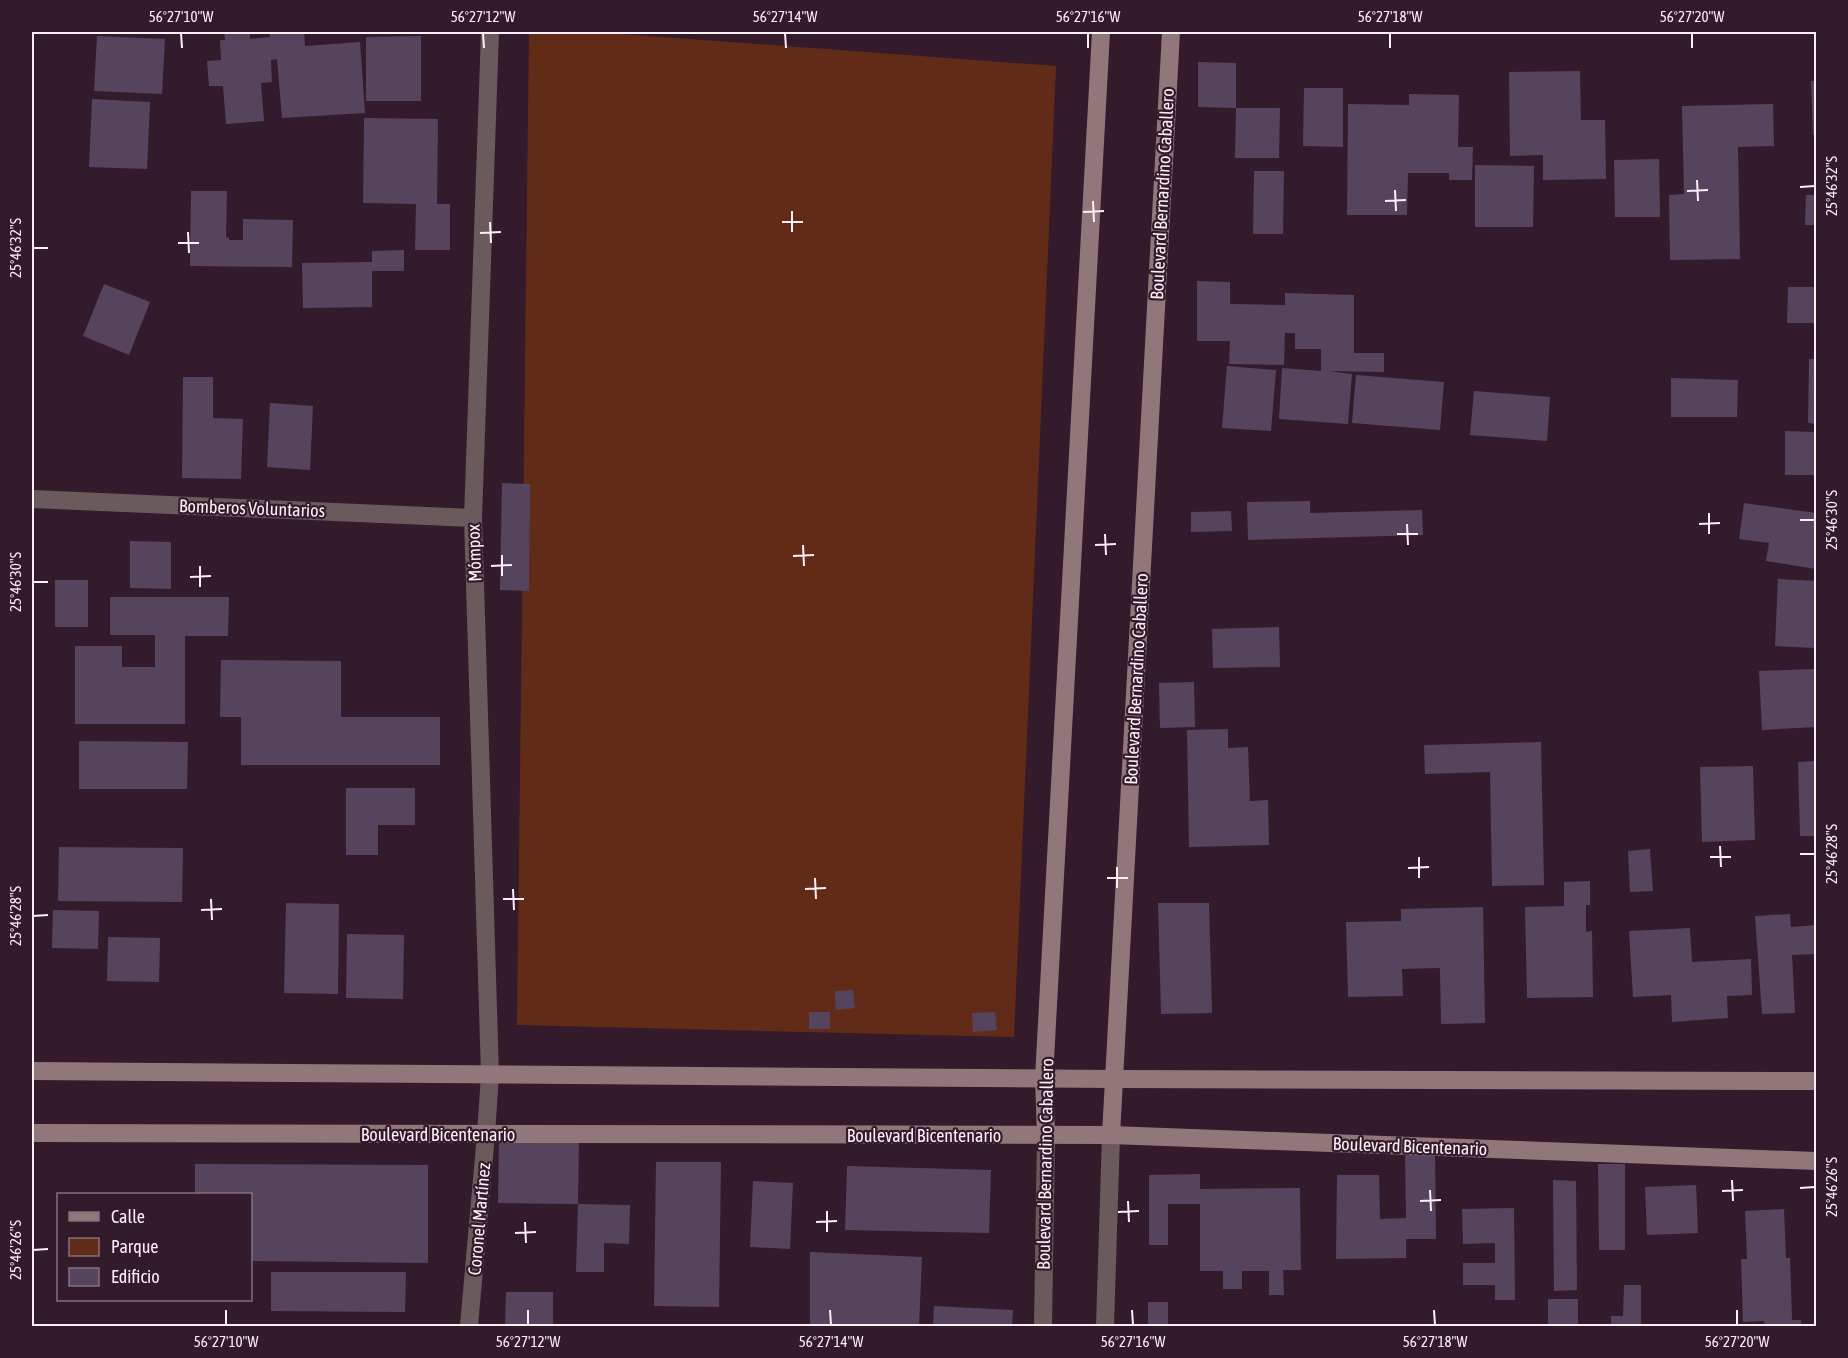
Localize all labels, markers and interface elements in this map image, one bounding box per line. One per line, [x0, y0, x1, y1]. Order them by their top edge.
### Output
text: 56°27'10"W [149, 8, 213, 25]
text: 56°27'12"W [451, 8, 515, 25]
text: 56°27'14"W [753, 8, 817, 25]
text: 56°27'16"W [1056, 8, 1120, 25]
text: 56°27'18"W [1358, 8, 1422, 25]
text: 56°27'20"W [1660, 8, 1724, 25]
street label: Boulevard Bernardino Caballero [1146, 88, 1178, 300]
text: 25°46'32"S [1823, 156, 1840, 216]
text: 25°46'32"S [7, 218, 24, 278]
text: 25°46'30"S [1823, 490, 1840, 550]
street label: Bomberos Voluntarios [179, 495, 325, 521]
street label: Mómpox [463, 524, 485, 582]
text: 25°46'30"S [7, 552, 24, 612]
street label: Boulevard Bernardino Caballero [1120, 573, 1152, 785]
text: 25°46'28"S [1823, 824, 1840, 884]
text: 25°46'28"S [7, 886, 24, 946]
street label: Boulevard Bernardino Caballero [1033, 1058, 1057, 1270]
street label: Boulevard Bicentenario [361, 1124, 515, 1145]
street label: Boulevard Bicentenario [847, 1125, 1001, 1146]
street label: Boulevard Bicentenario [1332, 1133, 1488, 1159]
text: 25°46'26"S [1823, 1157, 1840, 1217]
street label: Coronel Martínez [464, 1161, 494, 1276]
legend [57, 1193, 252, 1301]
text: Calle [111, 1206, 145, 1227]
text: 25°46'26"S [7, 1220, 24, 1280]
text: Parque [111, 1236, 159, 1257]
text: Edificio [111, 1266, 160, 1287]
text: 56°27'10"W [194, 1333, 258, 1350]
text: 56°27'12"W [496, 1333, 560, 1350]
text: 56°27'14"W [799, 1333, 863, 1350]
text: 56°27'16"W [1101, 1333, 1165, 1350]
text: 56°27'18"W [1403, 1333, 1467, 1350]
text: 56°27'20"W [1705, 1333, 1769, 1350]

